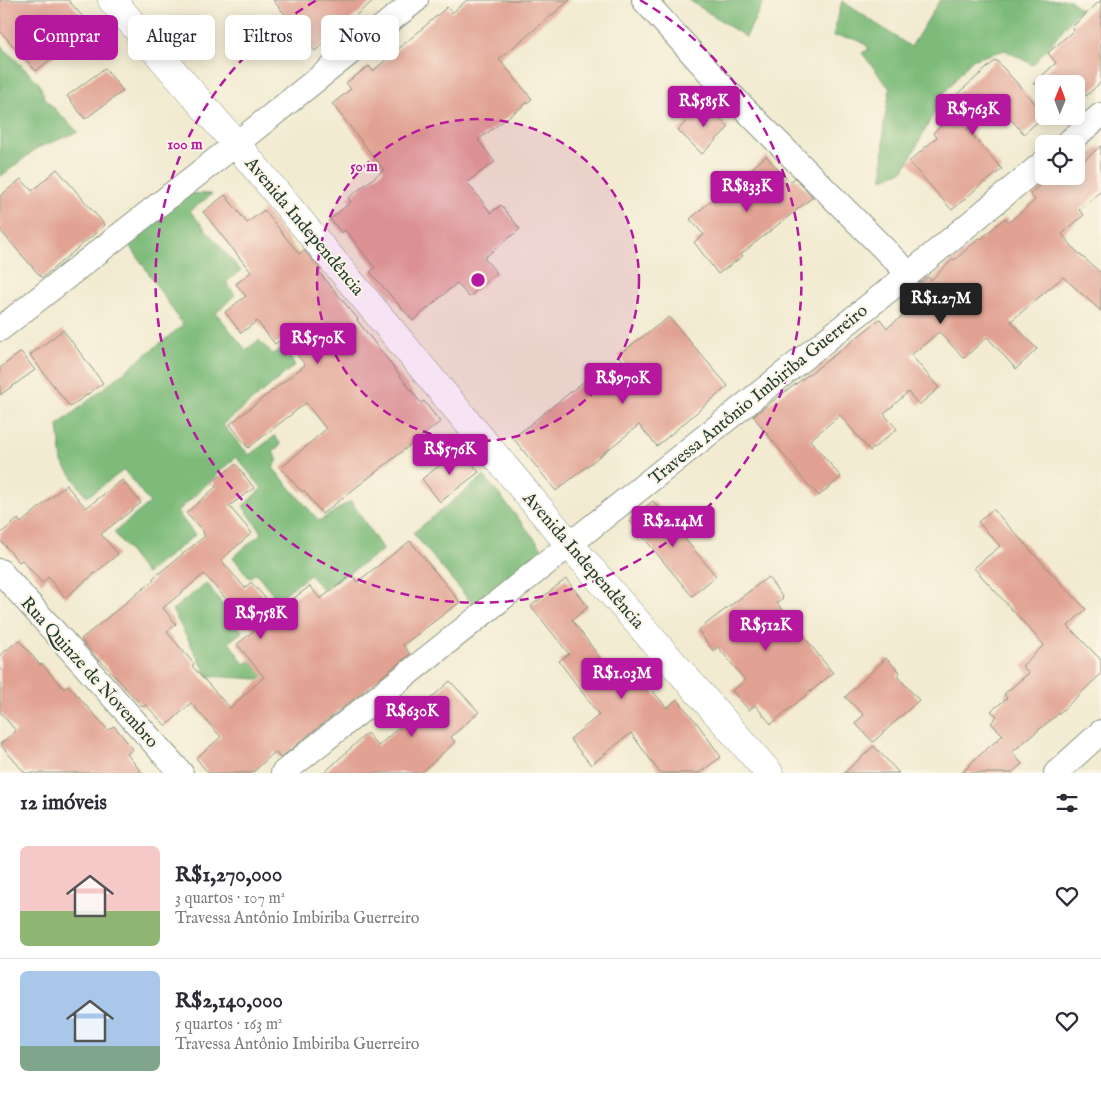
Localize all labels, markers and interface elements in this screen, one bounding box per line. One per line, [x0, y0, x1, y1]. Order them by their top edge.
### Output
chip: Comprar [15, 15, 118, 60]
chip: Alugar [128, 15, 215, 60]
chip: Filtros [225, 15, 311, 60]
chip: Novo [321, 15, 399, 60]
north arrow [1035, 75, 1085, 125]
map controls [1035, 75, 1085, 185]
pin: R$585K [663, 86, 745, 128]
text: R$585K [679, 92, 729, 112]
pin: R$763K [932, 94, 1014, 136]
text: R$763K [947, 100, 999, 120]
text: 100 m [167, 135, 203, 154]
button: locate [1035, 135, 1085, 185]
street label: Avenida Independência [238, 152, 369, 301]
text: 50 m [350, 157, 378, 176]
pin: R$833K [706, 170, 788, 213]
text: R$833K [722, 177, 772, 197]
centre of rings [469, 271, 487, 289]
pin: R$1.27M [895, 282, 987, 325]
text: R$1.27M [911, 289, 971, 309]
street label: Travessa Antônio Imbiriba Guerreiro [645, 300, 873, 491]
pin: R$570K [277, 322, 359, 365]
text: R$570K [291, 329, 345, 349]
pin: R$970K [582, 362, 664, 405]
text: R$970K [596, 369, 650, 389]
pin: R$576K [409, 434, 491, 476]
text: R$576K [424, 440, 476, 460]
street label: Avenida Independência [516, 487, 649, 634]
pin: R$2.14M [627, 506, 719, 548]
text: R$2.14M [643, 512, 703, 532]
street label: Rua Quinze de Novembro [15, 593, 163, 754]
pin: R$758K [220, 598, 302, 640]
text: R$758K [235, 604, 287, 624]
pin: R$512K [725, 610, 807, 652]
text: R$512K [740, 616, 792, 636]
pin: R$1.03M [576, 658, 668, 700]
text: R$1.03M [592, 664, 652, 684]
pin: R$630K [371, 696, 453, 738]
text: R$630K [385, 702, 439, 722]
icon: filters [1053, 789, 1081, 817]
text: 12 imóveis [20, 790, 107, 817]
text: R$1,270,000 [175, 862, 282, 889]
icon: home [60, 866, 120, 926]
icon: heart [1053, 882, 1081, 910]
text: 3 quartos · 107 m² [175, 889, 285, 909]
text: Travessa Antônio Imbiriba Guerreiro [175, 909, 419, 929]
text: R$2,140,000 [175, 988, 283, 1015]
icon: home [60, 991, 120, 1051]
icon: heart [1053, 1007, 1081, 1035]
text: 5 quartos · 163 m² [175, 1015, 283, 1035]
text: Travessa Antônio Imbiriba Guerreiro [175, 1035, 419, 1055]

